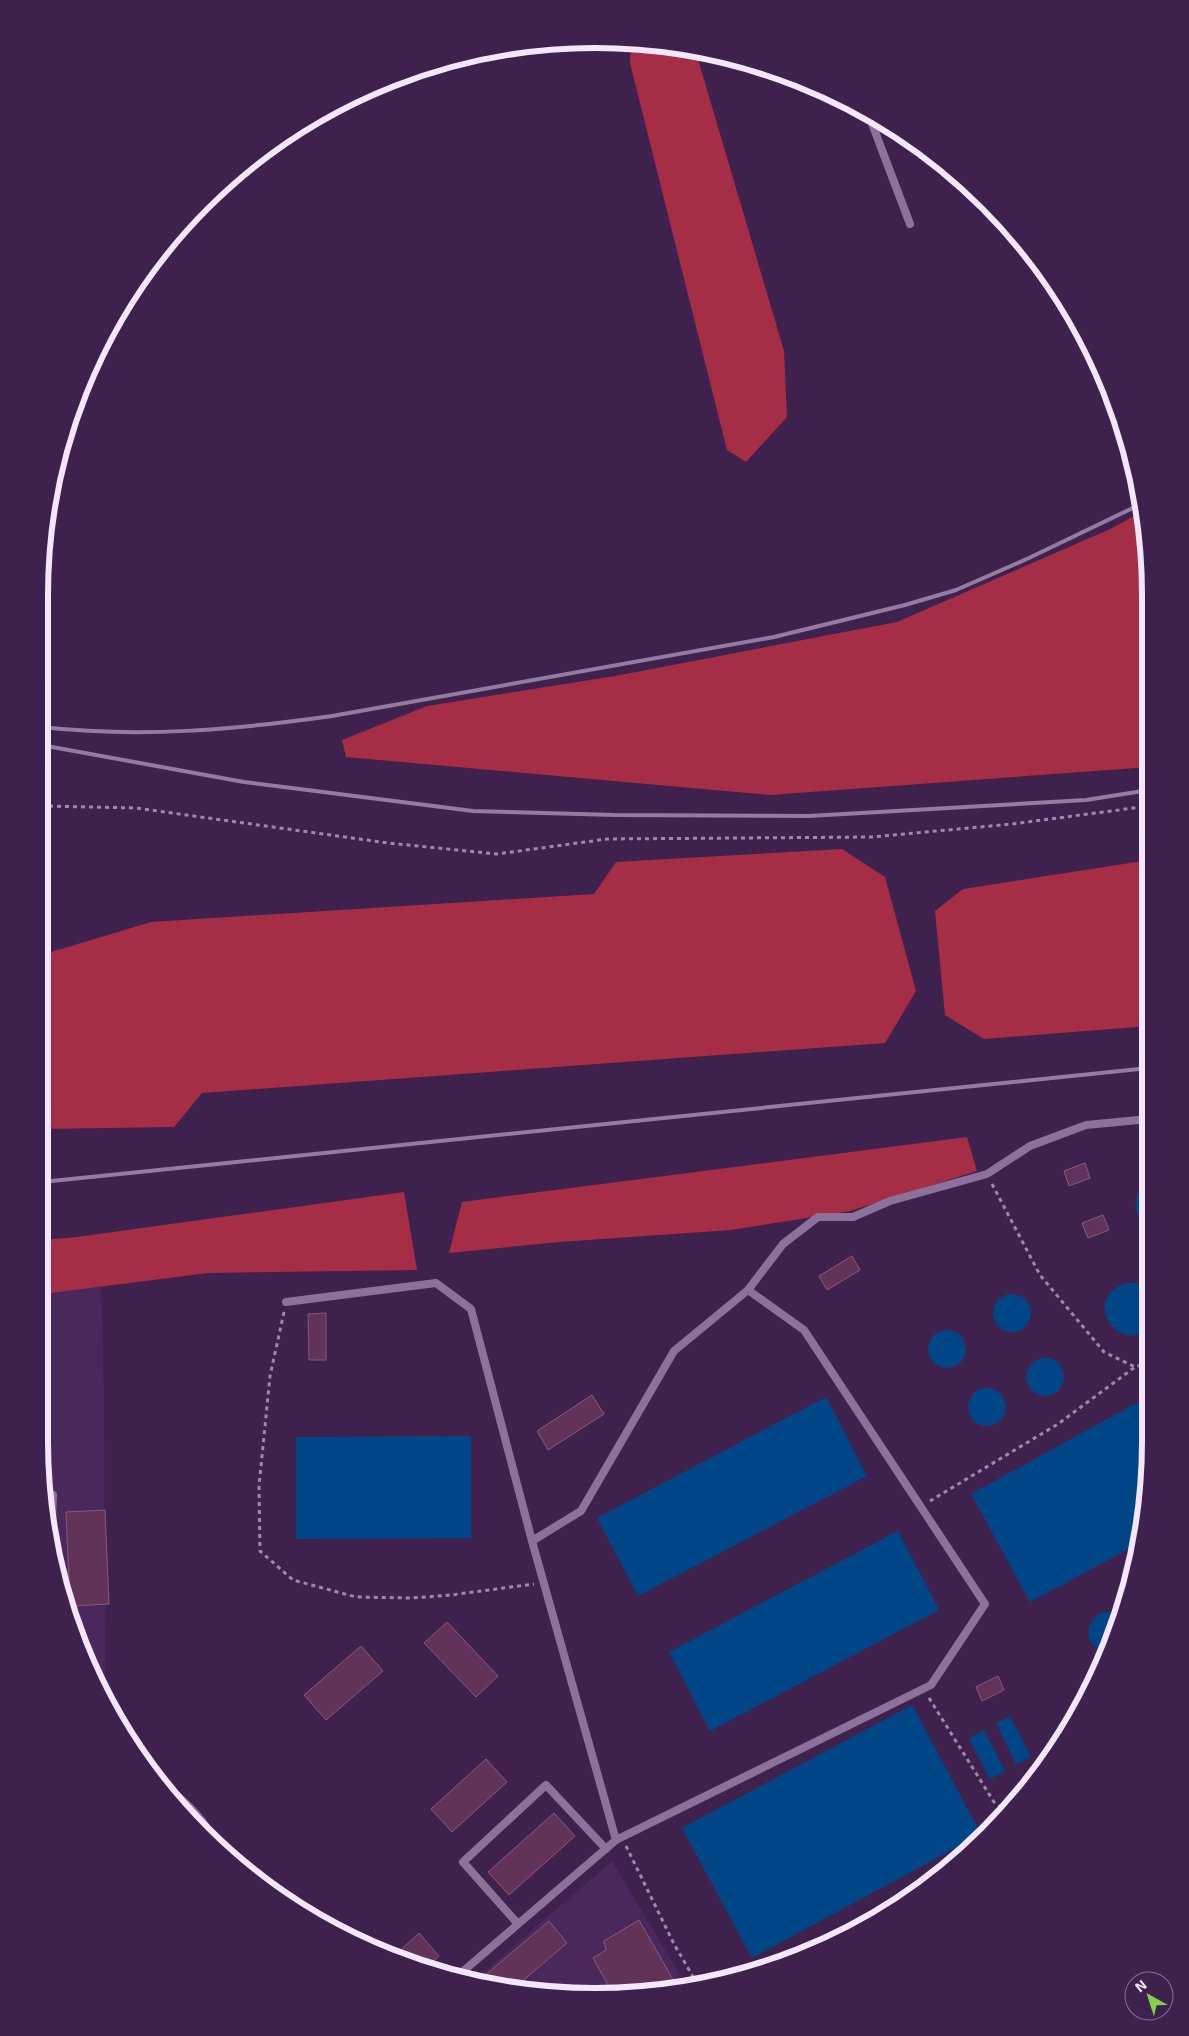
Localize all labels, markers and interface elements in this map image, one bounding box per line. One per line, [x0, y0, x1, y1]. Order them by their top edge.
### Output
north arrow [1124, 1971, 1174, 2021]
text: N [1131, 1976, 1150, 1995]

